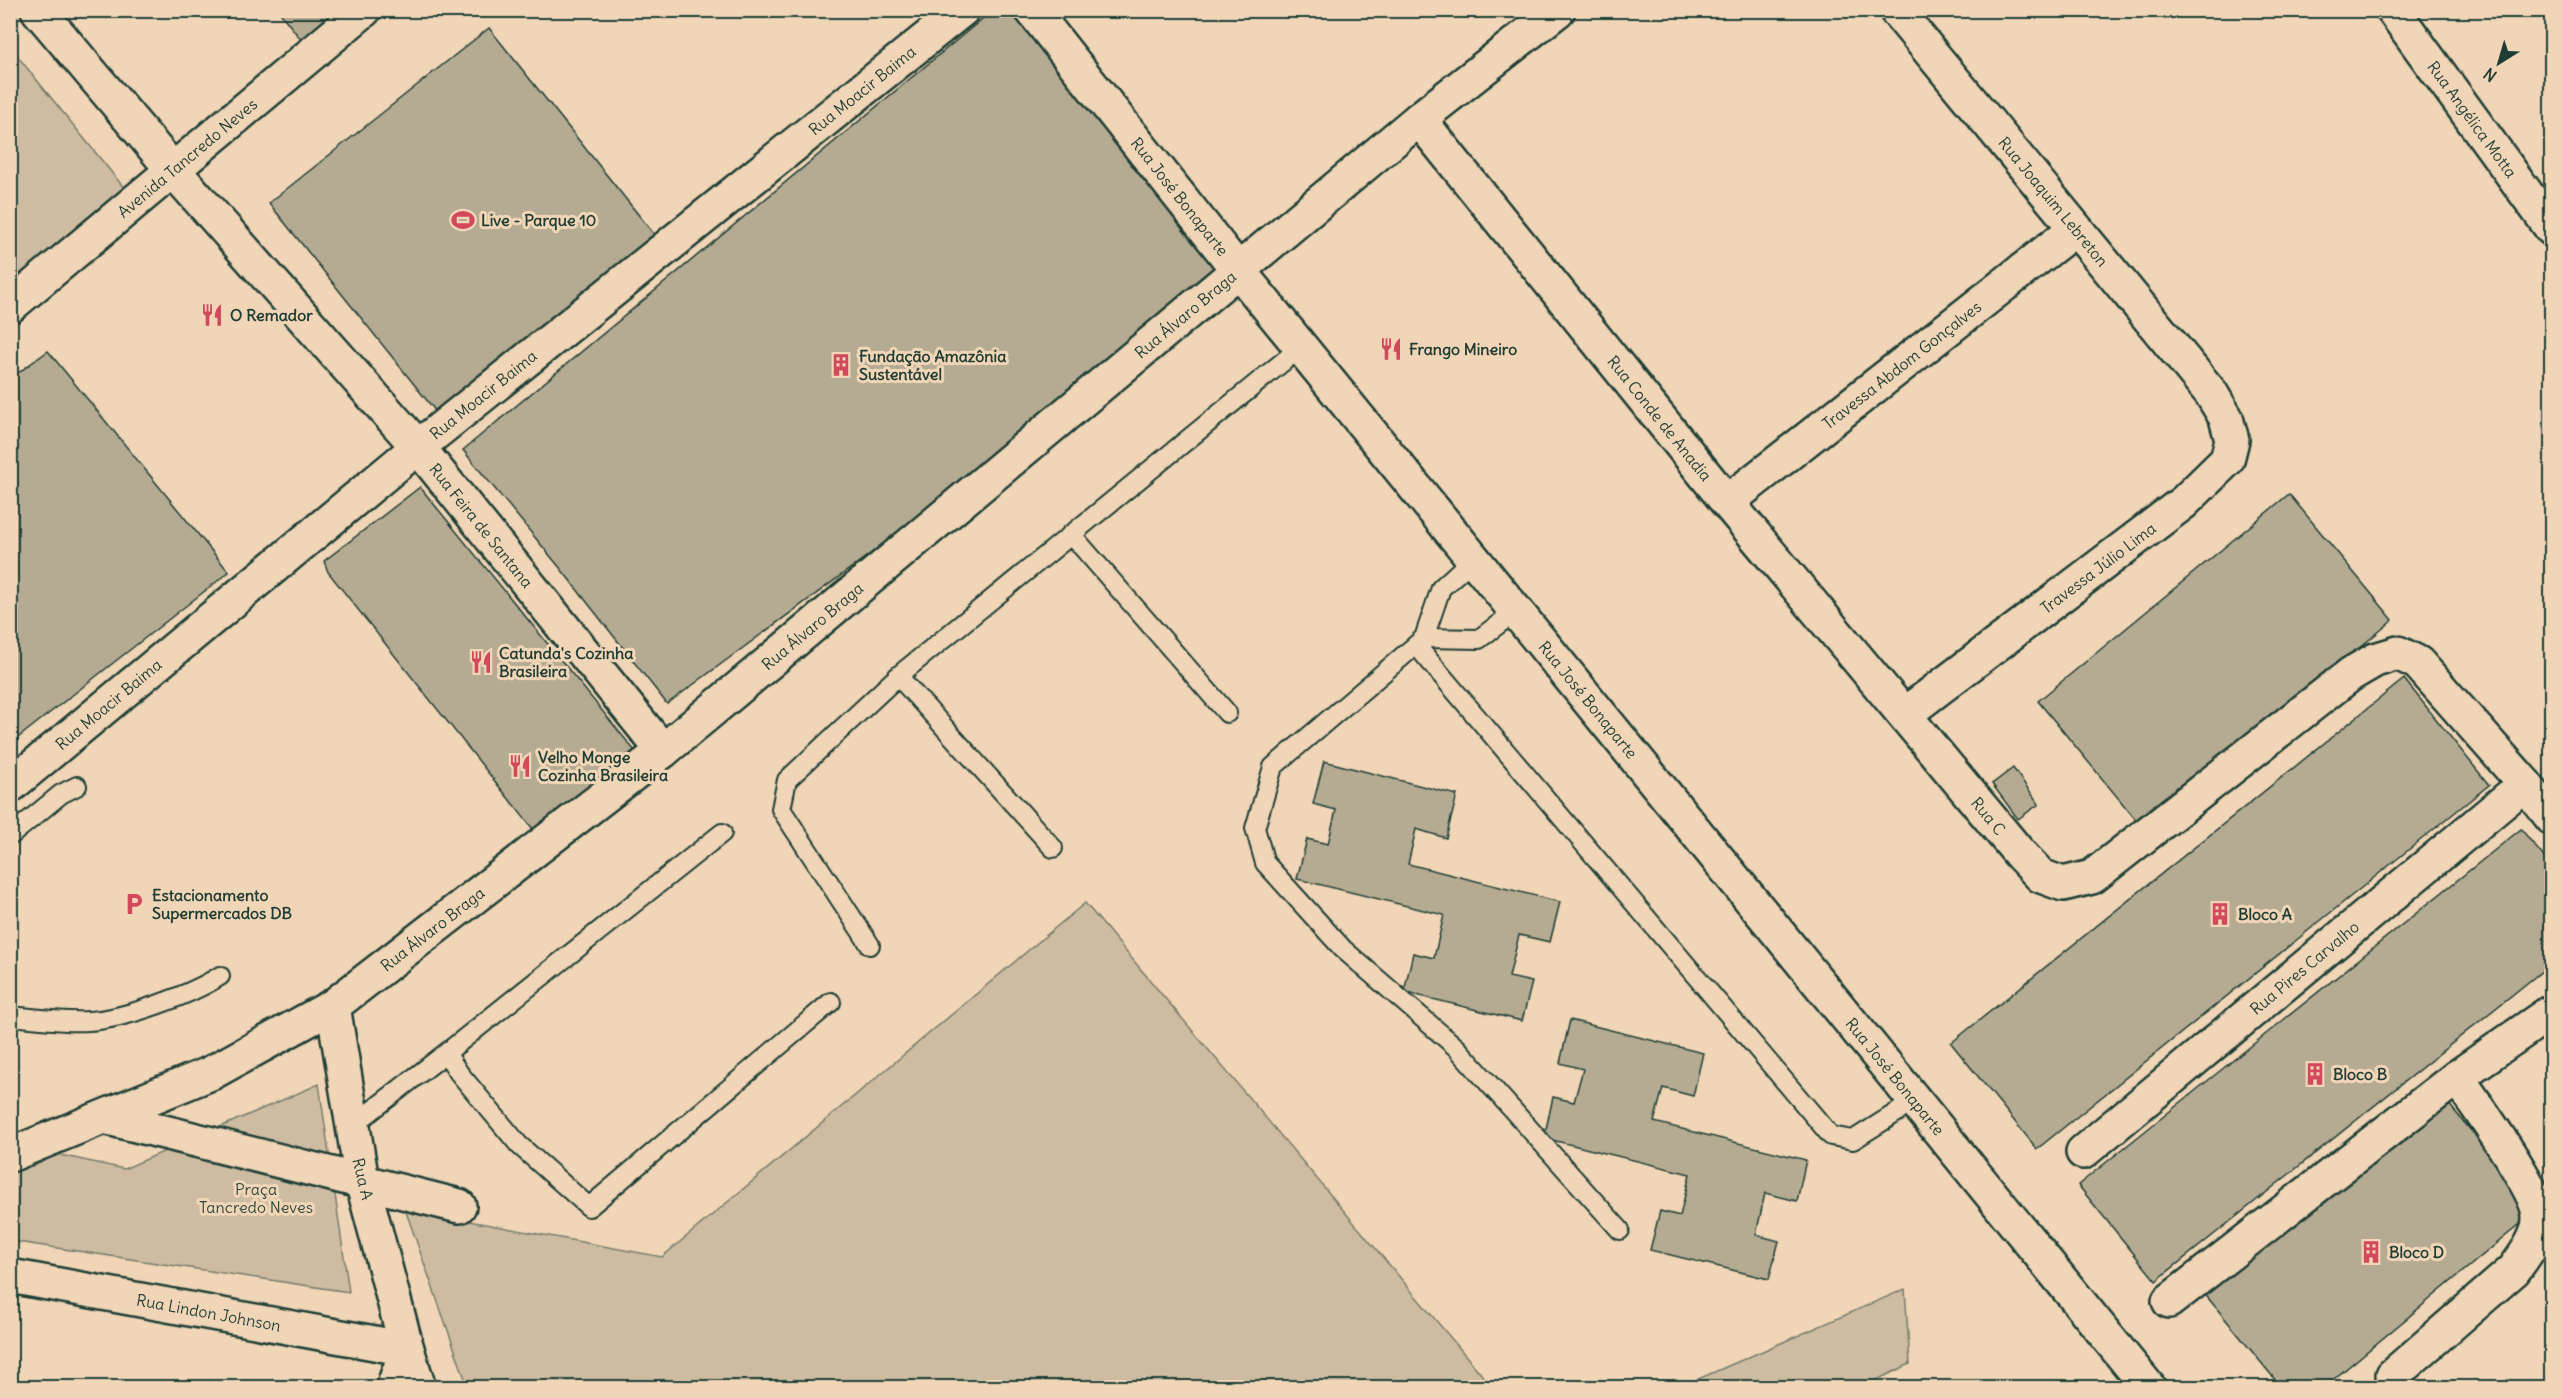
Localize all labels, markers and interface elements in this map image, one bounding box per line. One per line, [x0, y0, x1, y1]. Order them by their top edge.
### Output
north arrow [2469, 33, 2529, 93]
street label: Rua Moacir Baima [804, 41, 920, 139]
street label: Rua Angélica Motta [2423, 57, 2521, 181]
text: N [2480, 64, 2500, 86]
street label: Avenida Tancredo Neves [113, 94, 261, 222]
street label: Rua José Bonaparte [1127, 133, 1233, 260]
street label: Rua Joaquim Lebreton [1994, 133, 2113, 271]
sports icon: Live - Parque 10 [450, 207, 476, 233]
place label: Live - Parque 10 [481, 210, 596, 231]
street label: Rua Álvaro Braga [1130, 266, 1240, 363]
street label: Travessa Abdom Gonçalves [1818, 297, 1985, 433]
restaurant icon: O Remador [199, 302, 225, 328]
place label: O Remador [230, 305, 313, 325]
restaurant icon: Frango Mineiro [1378, 336, 1404, 362]
place label: Frango Mineiro [1409, 339, 1517, 360]
street label: Rua Moacir Baima [426, 346, 541, 444]
place label: Fundação Amazônia Sustentável [859, 346, 1006, 384]
street label: Rua Conde de Anadia [1603, 351, 1716, 485]
building icon: Fundação Amazônia Sustentável [828, 352, 854, 378]
street label: Rua Feira de Santana [425, 459, 537, 592]
street label: Travessa Júlio Lima [2036, 518, 2160, 618]
street label: Rua Álvaro Braga [758, 578, 867, 674]
street label: Rua José Bonaparte [1534, 637, 1642, 762]
place label: Catunda's Cozinha Brasileira [499, 643, 633, 681]
restaurant icon: Catunda's Cozinha Brasileira [468, 649, 494, 675]
street label: Rua Moacir Baima [51, 654, 166, 754]
place label: Velho Monge Cozinha Brasileira [538, 747, 668, 785]
restaurant icon: Velho Monge Cozinha Brasileira [507, 753, 533, 779]
street label: Rua C [1967, 793, 2010, 839]
street label: Rua Álvaro Braga [376, 883, 489, 976]
place label: Estacionamento Supermercados DB [152, 885, 292, 924]
parking icon: Estacionamento Supermercados DB [121, 891, 147, 917]
building icon: Bloco A [2207, 901, 2233, 927]
place label: Bloco A [2238, 904, 2292, 924]
street label: Rua Pires Carvalho [2246, 917, 2363, 1019]
street label: Rua José Bonaparte [1841, 1014, 1949, 1139]
building icon: Bloco B [2302, 1061, 2328, 1087]
place label: Bloco B [2333, 1064, 2388, 1084]
street label: Rua A [348, 1156, 378, 1202]
park label: Praça Tancredo Neves [199, 1179, 313, 1217]
building icon: Bloco D [2358, 1239, 2384, 1265]
place label: Bloco D [2389, 1242, 2444, 1262]
street label: Rua Lindon Johnson [135, 1289, 283, 1336]

